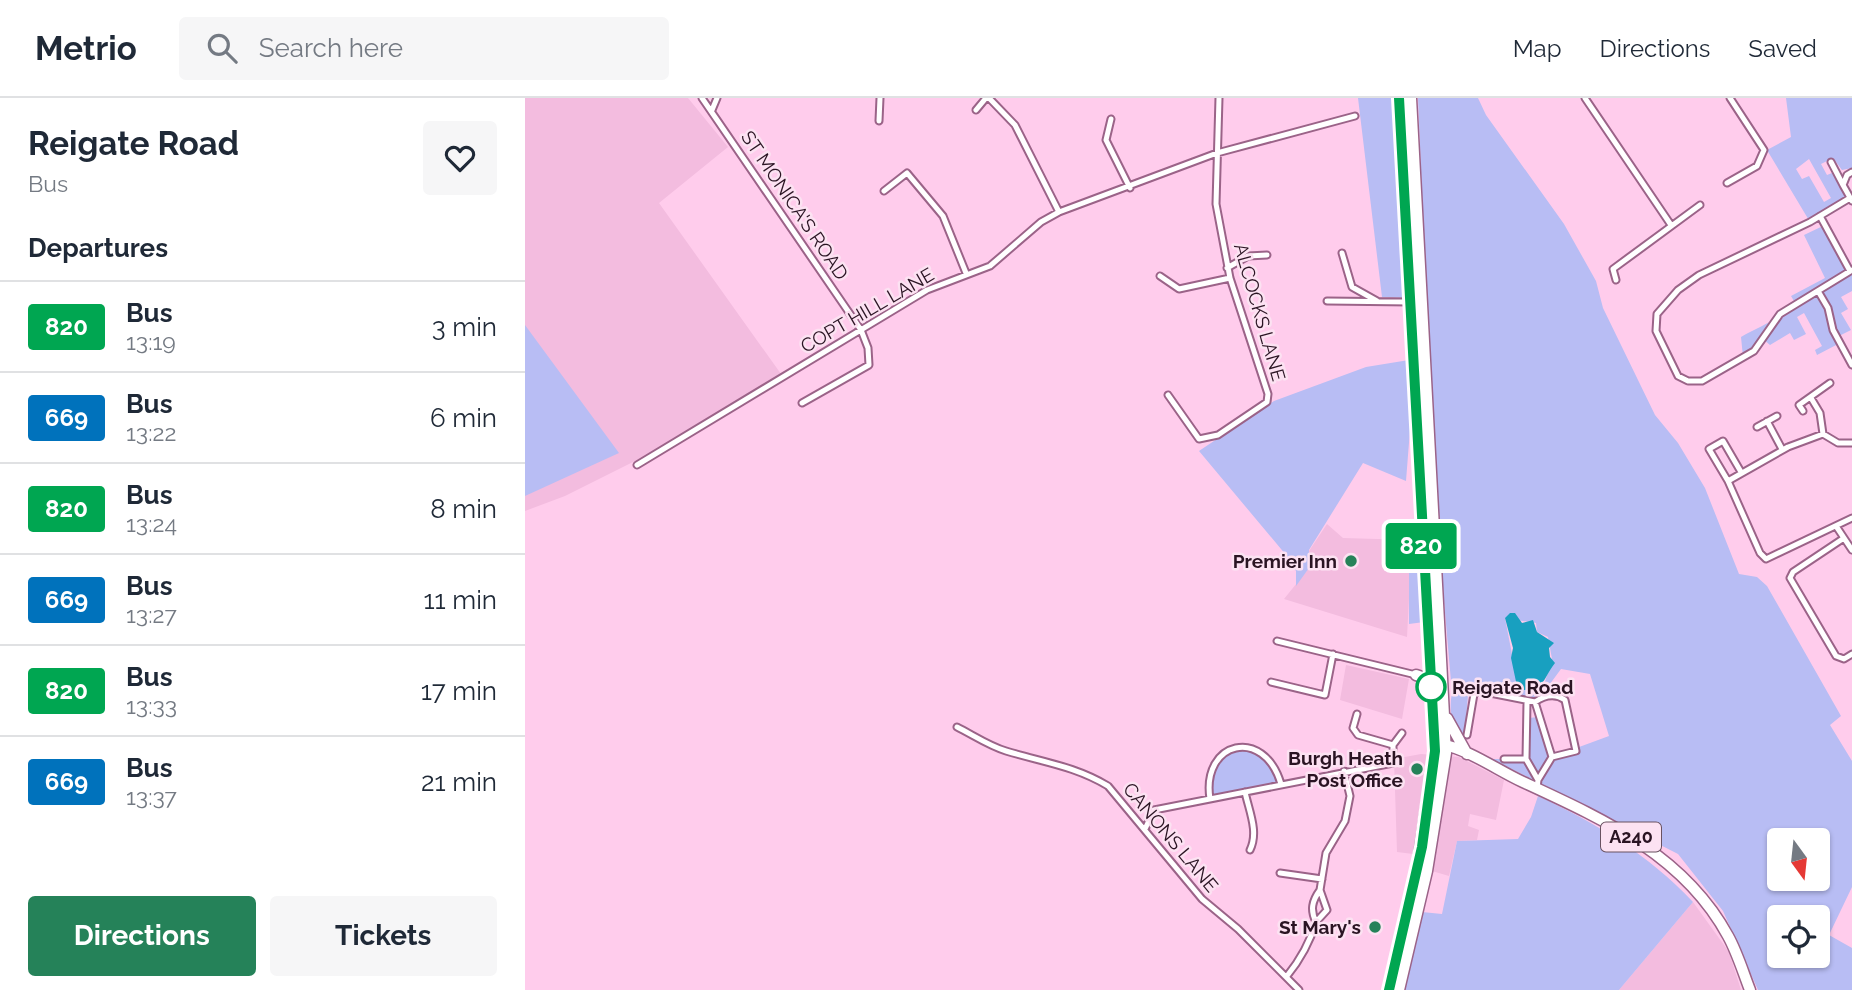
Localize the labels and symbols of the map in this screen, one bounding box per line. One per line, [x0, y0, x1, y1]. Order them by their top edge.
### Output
street label: ST MONICA'S ROAD [737, 126, 853, 284]
street label: ALCOCKS LANE [1230, 241, 1290, 383]
street label: COPT HILL LANE [796, 263, 938, 357]
line badge: 820 [1381, 523, 1461, 569]
place label: Premier Inn [1233, 550, 1337, 572]
marker: Premier Inn [1343, 553, 1359, 569]
marker: Reigate Road [1416, 672, 1446, 702]
place label: Reigate Road [1452, 676, 1573, 698]
place label: Burgh Heath Post Office [1288, 747, 1403, 791]
marker: Burgh Heath Post Office [1409, 761, 1425, 777]
street label: CANONS LANE [1119, 778, 1223, 896]
road number: A240 [1601, 822, 1661, 852]
north arrow [1767, 828, 1831, 891]
place label: St Mary's [1279, 916, 1361, 938]
marker: St Mary's [1367, 919, 1383, 935]

